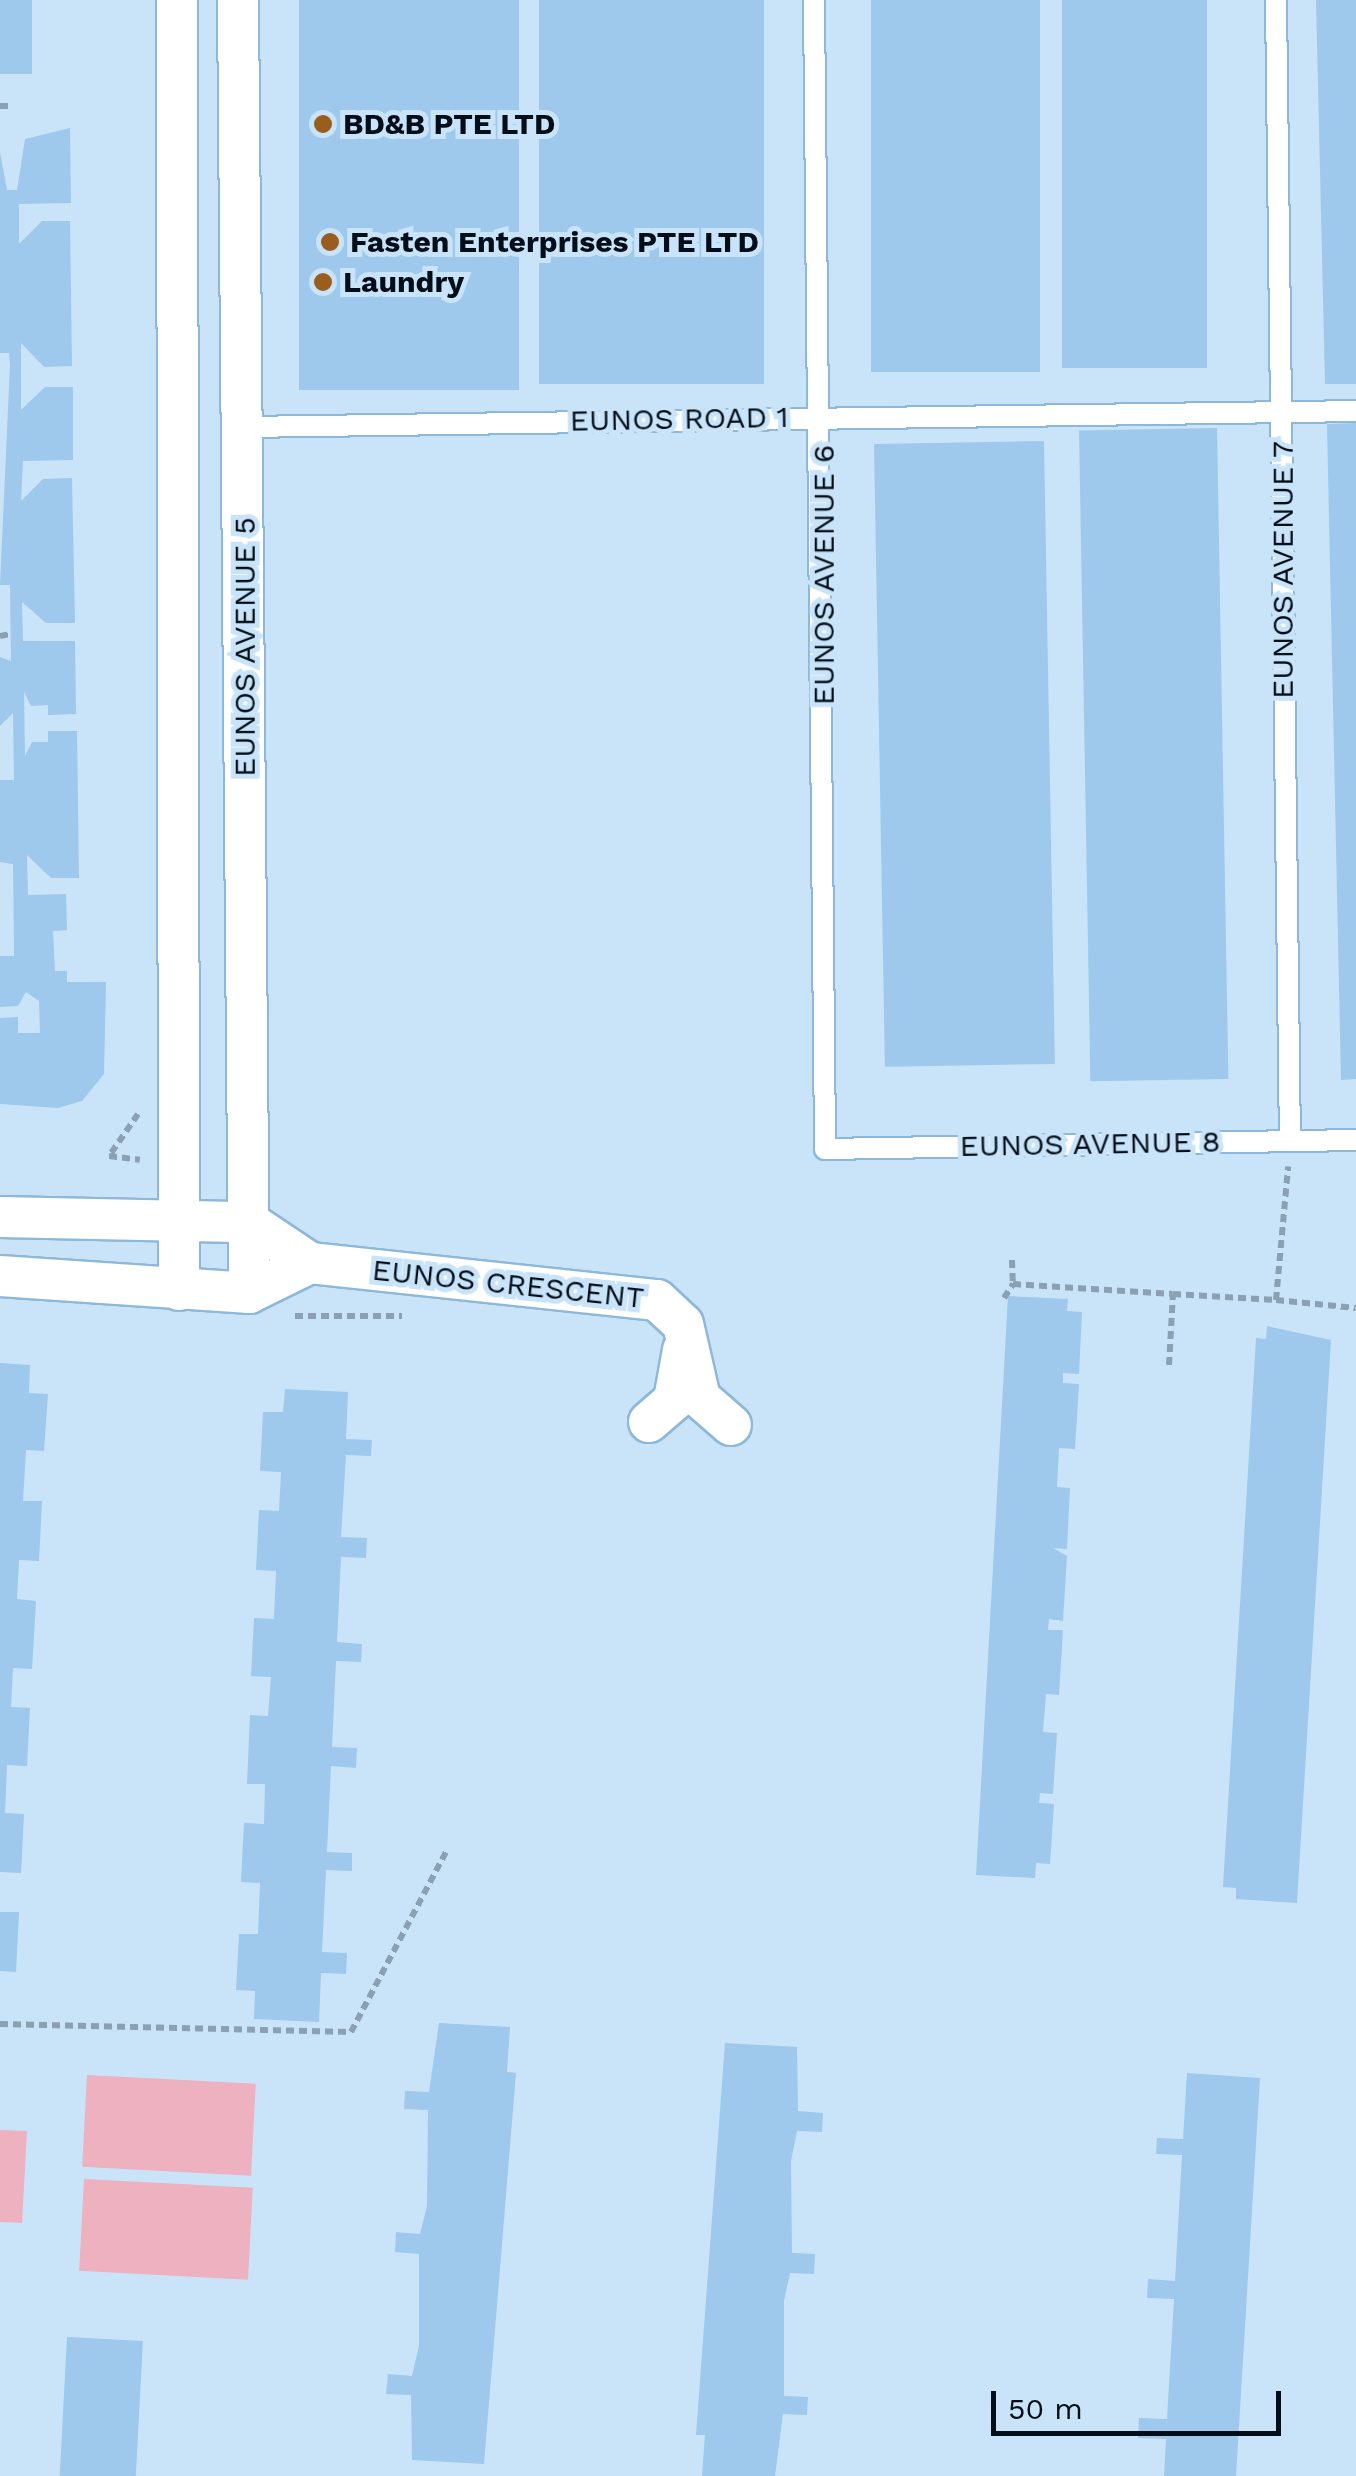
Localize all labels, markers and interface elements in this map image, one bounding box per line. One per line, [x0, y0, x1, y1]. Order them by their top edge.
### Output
place label: BD&B PTE LTD [343, 106, 555, 142]
marker: BD&B PTE LTD [312, 113, 334, 135]
place label: Fasten Enterprises PTE LTD [350, 224, 759, 260]
marker: Fasten Enterprises PTE LTD [319, 231, 341, 253]
place label: Laundry [343, 264, 464, 300]
marker: Laundry [312, 271, 334, 293]
street label: EUNOS ROAD 1 [569, 399, 789, 439]
street label: EUNOS AVENUE 7 [1265, 440, 1301, 700]
street label: EUNOS AVENUE 6 [806, 444, 842, 706]
street label: EUNOS AVENUE 5 [227, 517, 263, 777]
street label: EUNOS AVENUE 8 [959, 1124, 1221, 1164]
street label: EUNOS CRESCENT [370, 1252, 646, 1316]
scale bar [996, 2371, 1286, 2433]
text: 50 m [1008, 2391, 1083, 2426]

